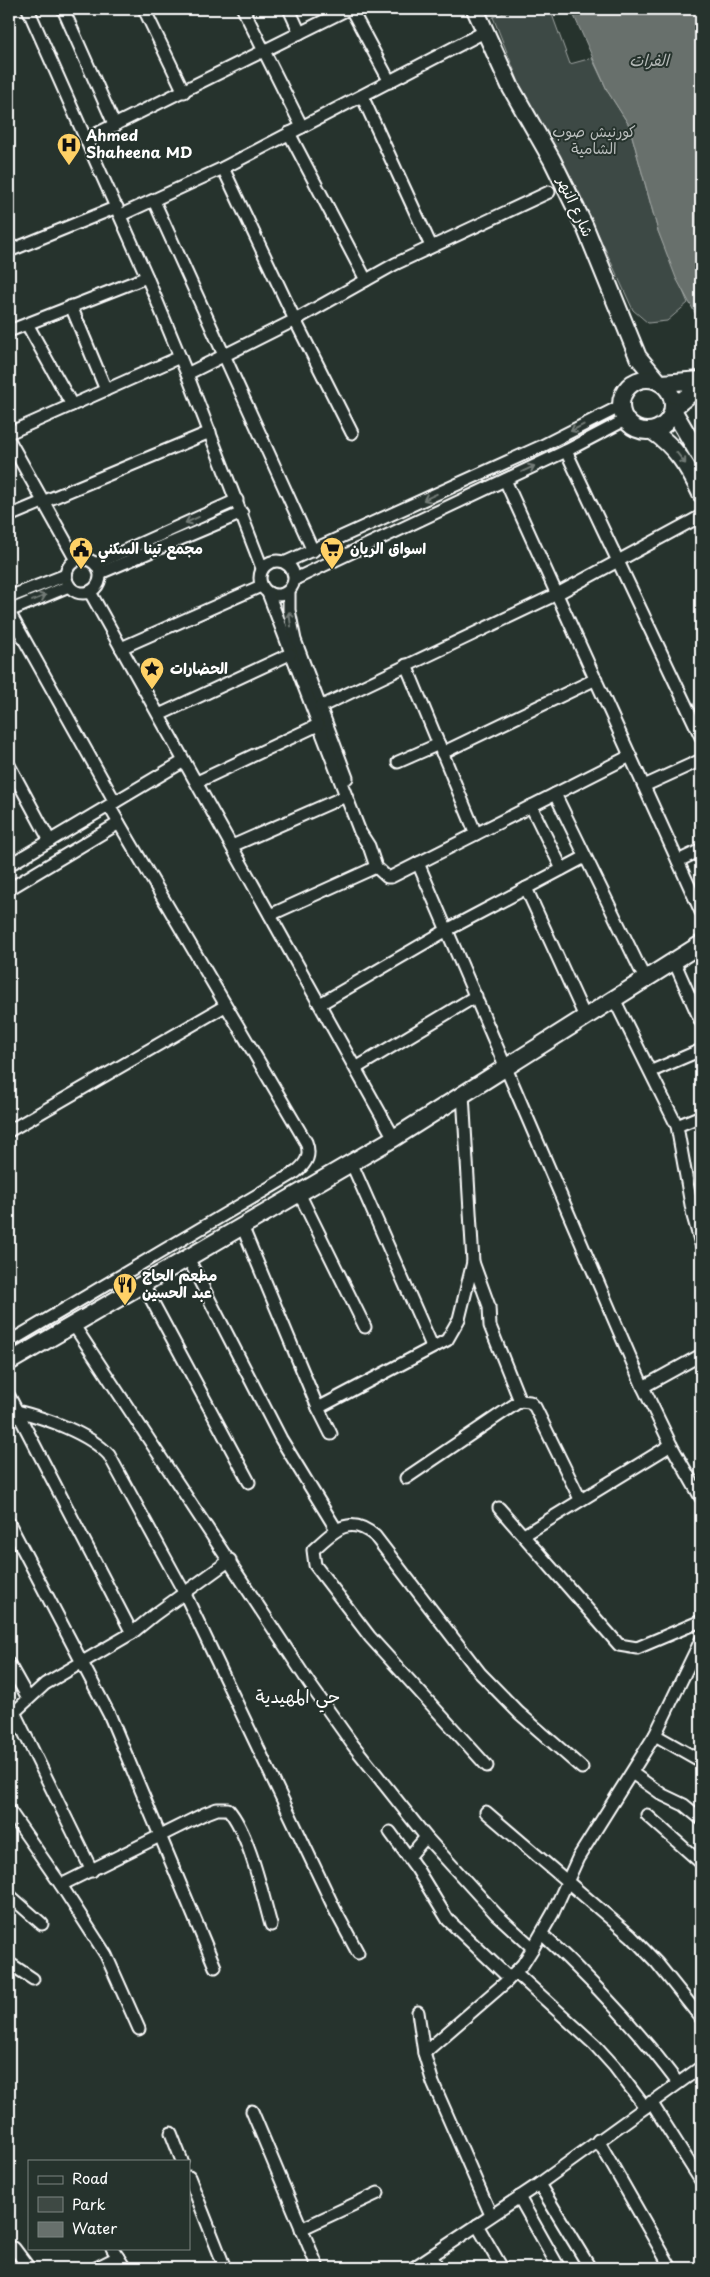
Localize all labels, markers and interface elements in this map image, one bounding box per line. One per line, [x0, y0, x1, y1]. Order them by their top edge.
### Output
water label: الفرات [629, 47, 671, 71]
park label: كورنيش صوب الشامية [552, 119, 636, 159]
place label: Ahmed Shaheena MD [85, 123, 193, 163]
hospital icon: Ahmed Shaheena MD [56, 132, 82, 166]
street label: شارع النهر [552, 171, 600, 240]
one-way arrow [570, 423, 585, 433]
one-way arrow [676, 451, 687, 464]
one-way arrow [520, 463, 535, 473]
one-way arrow [423, 493, 438, 502]
one-way arrow [185, 516, 200, 525]
public building icon: مجمع تينا السكني [68, 536, 94, 570]
place label: مجمع تينا السكني [98, 536, 203, 563]
supermarket icon: اسواق الريان [319, 536, 345, 570]
place label: اسواق الريان [350, 536, 426, 559]
one-way arrow [31, 593, 46, 603]
one-way arrow [285, 611, 295, 627]
place icon: الحضارات [139, 656, 165, 690]
place label: الحضارات [170, 656, 228, 679]
place label: مطعم الحاج عبد الحسين [142, 1263, 217, 1303]
restaurant icon: مطعم الحاج عبد الحسين [112, 1272, 138, 1306]
district label: حي المهيدية [256, 1682, 340, 1713]
legend [28, 2160, 190, 2250]
text: Road [72, 2166, 108, 2189]
text: Park [72, 2192, 106, 2215]
text: Water [72, 2216, 117, 2239]

